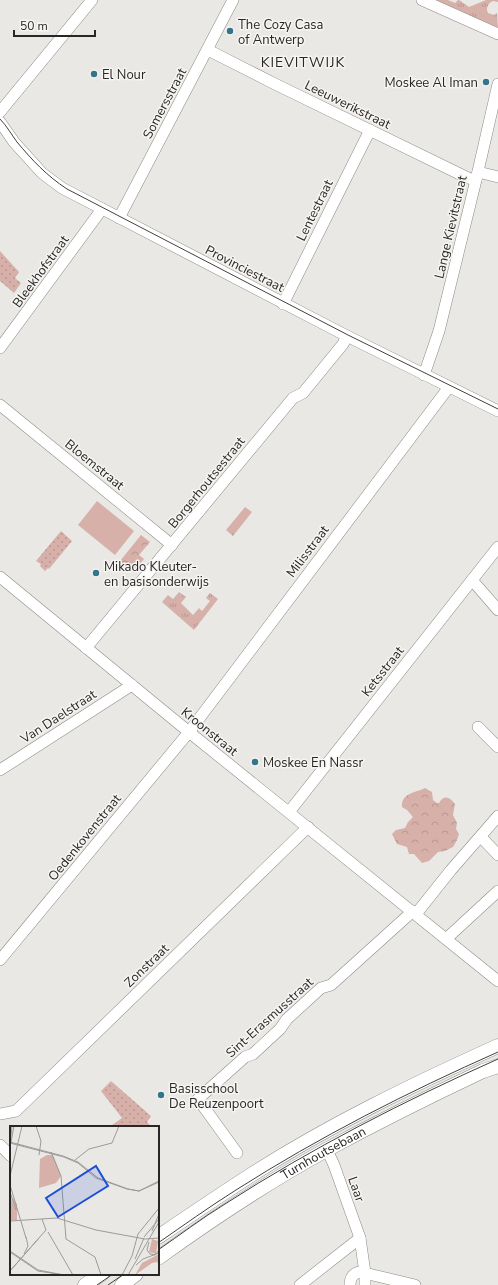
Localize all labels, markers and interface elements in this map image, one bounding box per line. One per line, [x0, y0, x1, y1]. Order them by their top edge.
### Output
scale bar [14, 12, 95, 38]
place label: The Cozy Casa of Antwerp [238, 16, 323, 49]
text: 50 m [20, 18, 48, 34]
marker: The Cozy Casa of Antwerp [225, 26, 235, 36]
district label: KIEVITWIJK [261, 53, 345, 72]
street label: Somersstraat [139, 65, 191, 142]
place label: El Nour [102, 66, 146, 84]
marker: El Nour [89, 69, 99, 79]
place label: Moskee Al Iman [384, 74, 478, 92]
street label: Leeuwerikstraat [302, 76, 394, 134]
marker: Moskee Al Iman [481, 77, 491, 87]
street label: Lange Kievitstraat [430, 174, 472, 280]
street label: Lentestraat [292, 176, 338, 244]
street label: Bleekhofstraat [8, 231, 73, 311]
street label: Provinciestraat [202, 241, 288, 297]
street label: Borgerhoutsestraat [164, 433, 250, 532]
street label: Bloemstraat [61, 435, 128, 495]
street label: Milisstraat [282, 522, 334, 581]
place label: Mikado Kleuter- en basisonderwijs [104, 558, 209, 591]
marker: Mikado Kleuter- en basisonderwijs [91, 568, 101, 578]
street label: Ketsstraat [357, 642, 408, 701]
street label: Van Daelstraat [16, 685, 100, 749]
street label: Kroonstraat [177, 703, 242, 761]
place label: Moskee En Nassr [263, 754, 363, 772]
marker: Moskee En Nassr [250, 757, 260, 767]
street label: Oedenkovenstraat [44, 790, 126, 885]
street label: Zonstraat [120, 940, 173, 992]
street label: Sint-Erasmusstraat [222, 973, 318, 1062]
place label: Basisschool De Reuzenpoort [169, 1080, 264, 1113]
marker: Basisschool De Reuzenpoort [156, 1090, 166, 1100]
street label: Turnhoutsebaan [278, 1123, 369, 1184]
inset map [10, 1126, 159, 1275]
street label: Laar [343, 1174, 369, 1205]

